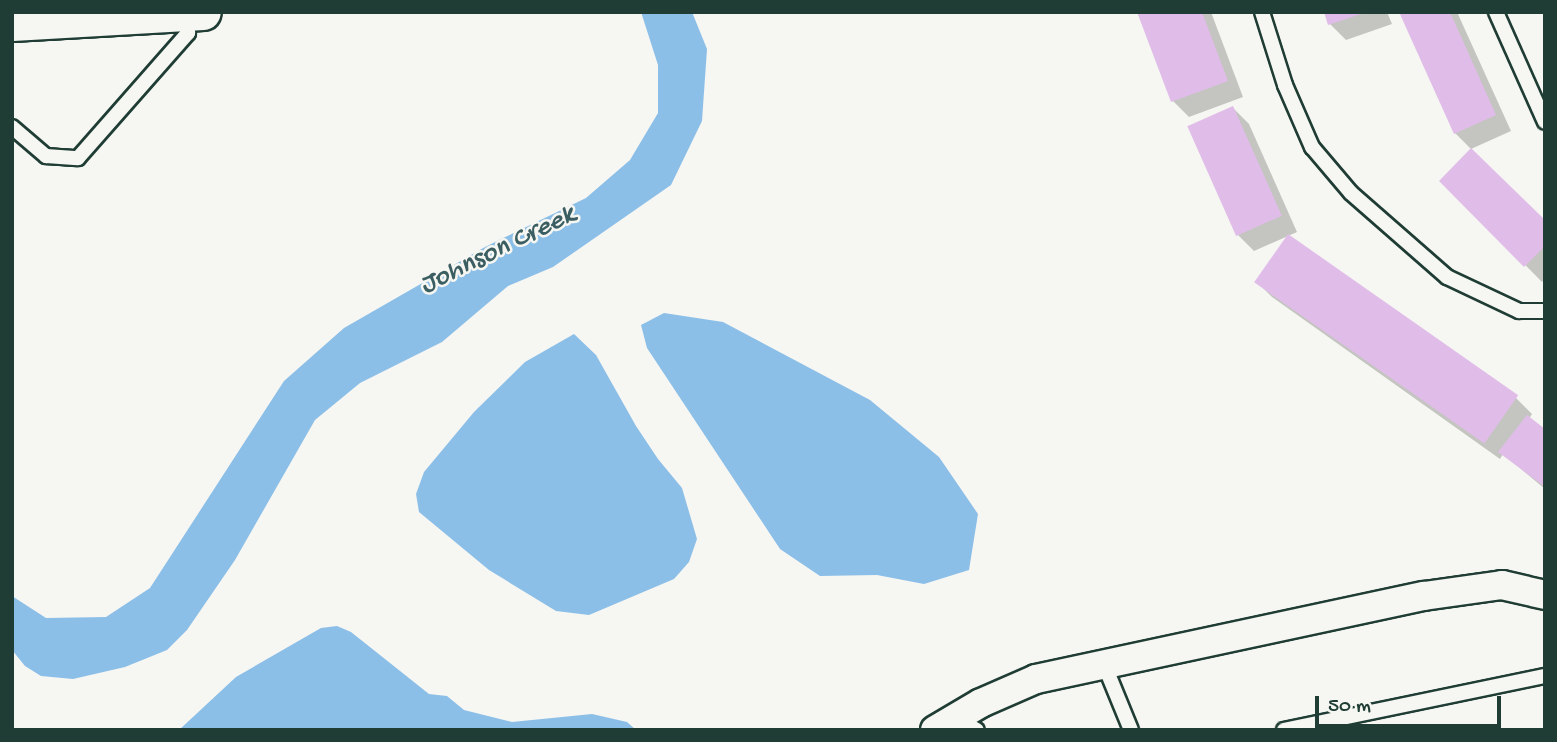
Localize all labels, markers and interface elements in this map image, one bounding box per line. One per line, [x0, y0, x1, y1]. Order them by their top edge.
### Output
water label: Johnson Creek [415, 199, 581, 303]
scale bar [1319, 682, 1504, 726]
text: 50 m [1328, 695, 1371, 720]

